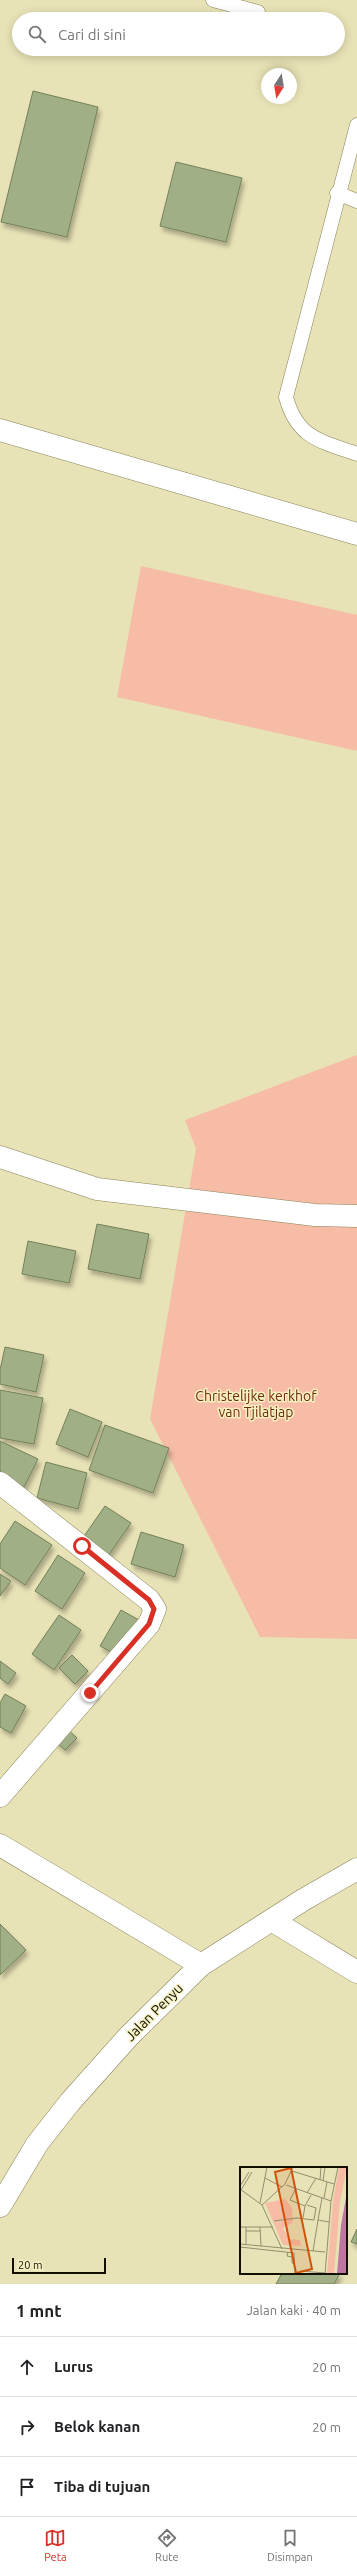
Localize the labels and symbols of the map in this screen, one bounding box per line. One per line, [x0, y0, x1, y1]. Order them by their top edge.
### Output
north arrow [261, 68, 297, 104]
park label: Christelijke kerkhof van Tjilatjap [195, 1388, 317, 1420]
route start [73, 1537, 91, 1555]
route end [81, 1684, 99, 1702]
street label: Jalan Penyu [122, 1980, 186, 2044]
inset map [240, 2167, 347, 2274]
scale bar [12, 2256, 106, 2275]

